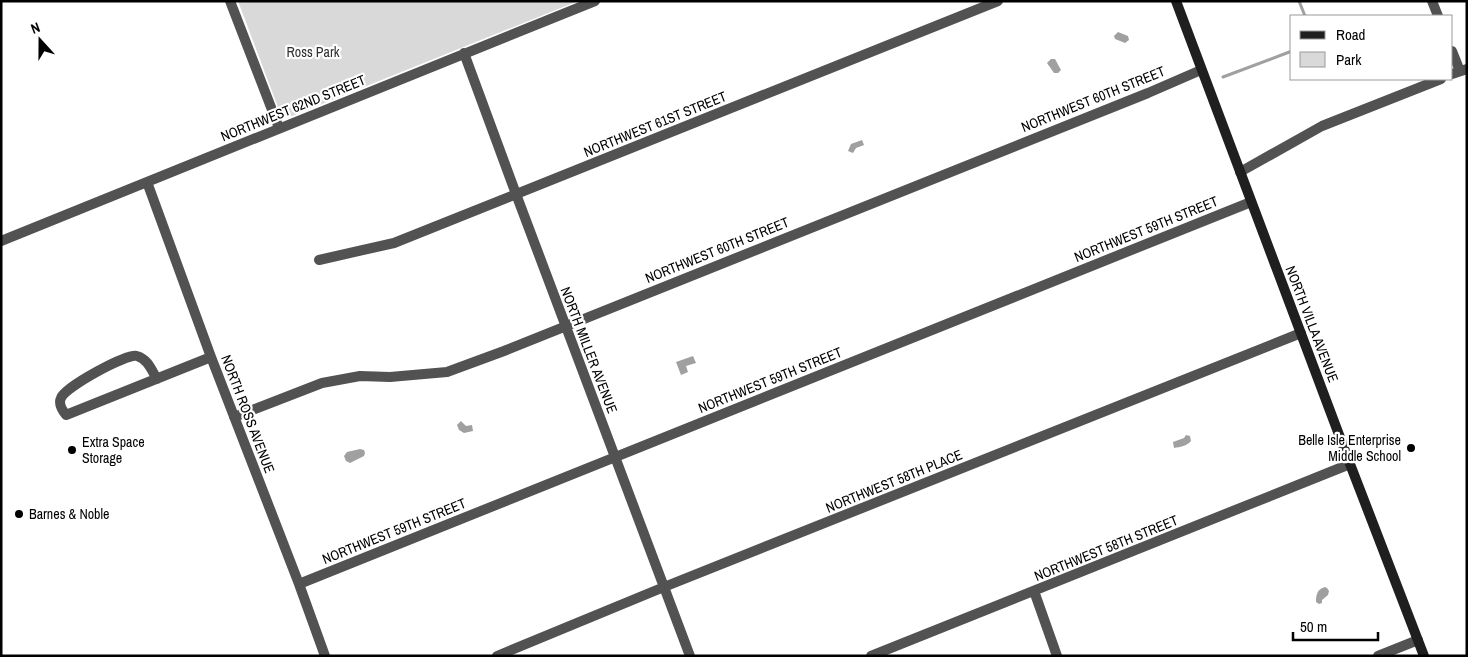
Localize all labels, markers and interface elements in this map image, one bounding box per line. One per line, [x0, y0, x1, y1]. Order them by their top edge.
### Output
north arrow [15, 15, 65, 65]
legend [1290, 15, 1453, 80]
text: N [28, 18, 42, 38]
text: Road [1336, 24, 1365, 45]
park label: Ross Park [287, 43, 340, 61]
text: Park [1336, 49, 1362, 70]
street label: NORTHWEST 60TH STREET [1019, 62, 1167, 136]
street label: NORTHWEST 62ND STREET [218, 71, 368, 145]
street label: NORTHWEST 61ST STREET [581, 87, 729, 161]
street label: NORTHWEST 59TH STREET [1072, 192, 1220, 266]
street label: NORTHWEST 60TH STREET [643, 213, 791, 287]
street label: NORTH VILLA AVENUE [1281, 263, 1343, 385]
street label: NORTH MILLER AVENUE [557, 284, 621, 416]
street label: NORTHWEST 59TH STREET [696, 343, 844, 417]
street label: NORTH ROSS AVENUE [217, 352, 279, 476]
place label: Belle Isle Enterprise Middle School [1298, 431, 1401, 465]
place label: Extra Space Storage [82, 433, 145, 467]
marker: Belle Isle Enterprise Middle School [1405, 442, 1417, 454]
marker: Extra Space Storage [66, 444, 78, 456]
street label: NORTHWEST 58TH PLACE [823, 445, 965, 517]
street label: NORTHWEST 59TH STREET [320, 494, 468, 568]
place label: Barnes & Noble [29, 505, 109, 523]
marker: Barnes & Noble [13, 508, 25, 520]
street label: NORTHWEST 58TH STREET [1032, 511, 1180, 585]
scale bar [1293, 610, 1378, 642]
text: 50 m [1300, 616, 1327, 637]

